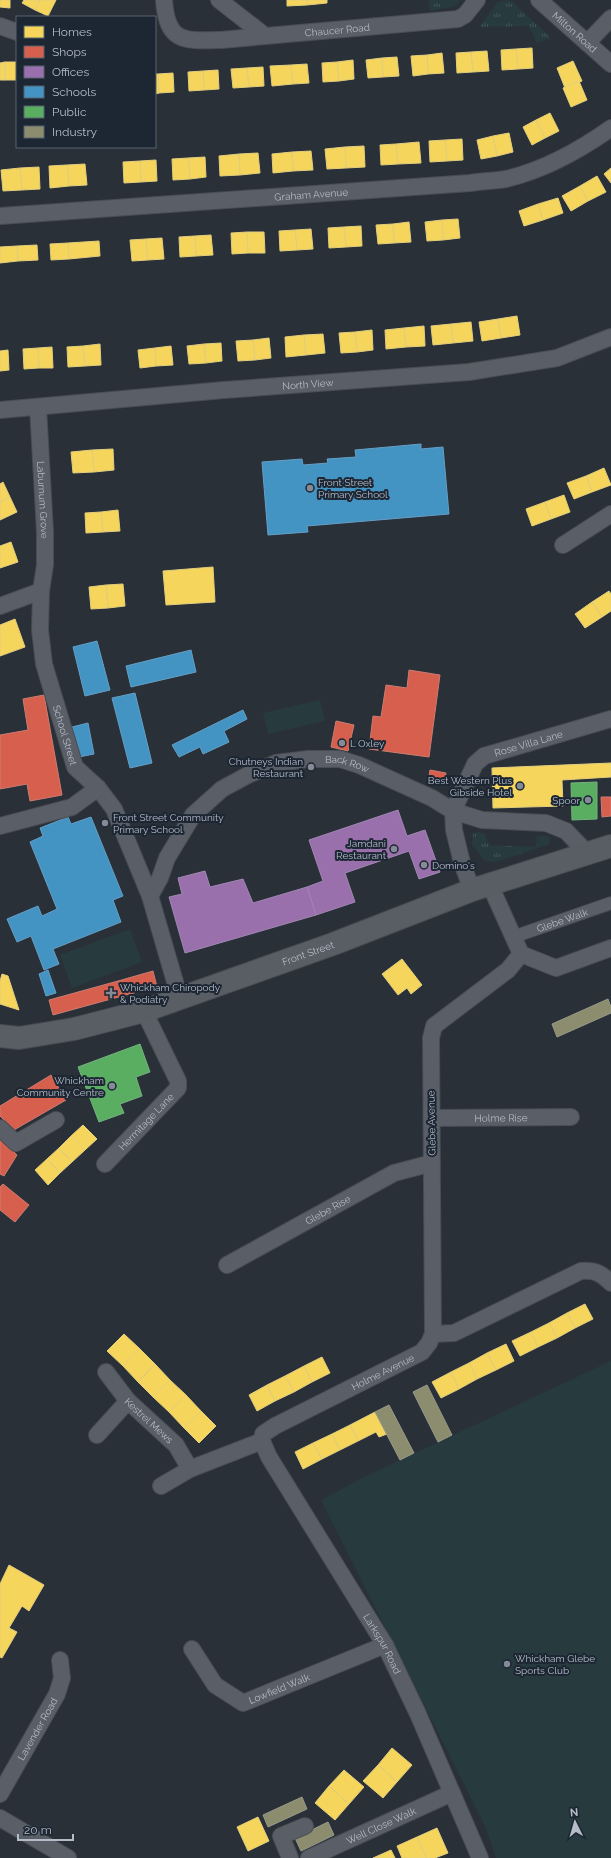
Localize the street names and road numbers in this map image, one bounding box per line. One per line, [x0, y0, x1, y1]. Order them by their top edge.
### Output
street label: Milton Road [550, 10, 599, 55]
street label: Chaucer Road [304, 22, 370, 39]
street label: Graham Avenue [274, 187, 349, 203]
street label: North View [282, 377, 334, 392]
street label: Laburnum Grove [35, 461, 50, 539]
street label: School Street [51, 704, 79, 767]
street label: Rose Villa Lane [493, 728, 564, 759]
street label: Back Row [325, 754, 371, 775]
street label: Glebe Walk [535, 906, 590, 934]
street label: Front Street [281, 939, 336, 968]
street label: Glebe Avenue [425, 1090, 438, 1156]
street label: Hermitage Lane [116, 1091, 176, 1152]
street label: Holme Rise [474, 1112, 528, 1124]
street label: Glebe Rise [304, 1193, 353, 1227]
street label: Holme Avenue [350, 1352, 416, 1393]
street label: Kestrel Mews [122, 1396, 175, 1446]
street label: Larkspur Road [361, 1612, 403, 1676]
street label: Lowfield Walk [247, 1671, 312, 1706]
street label: Lavender Road [15, 1696, 60, 1762]
street label: Well Close Walk [345, 1805, 418, 1846]

